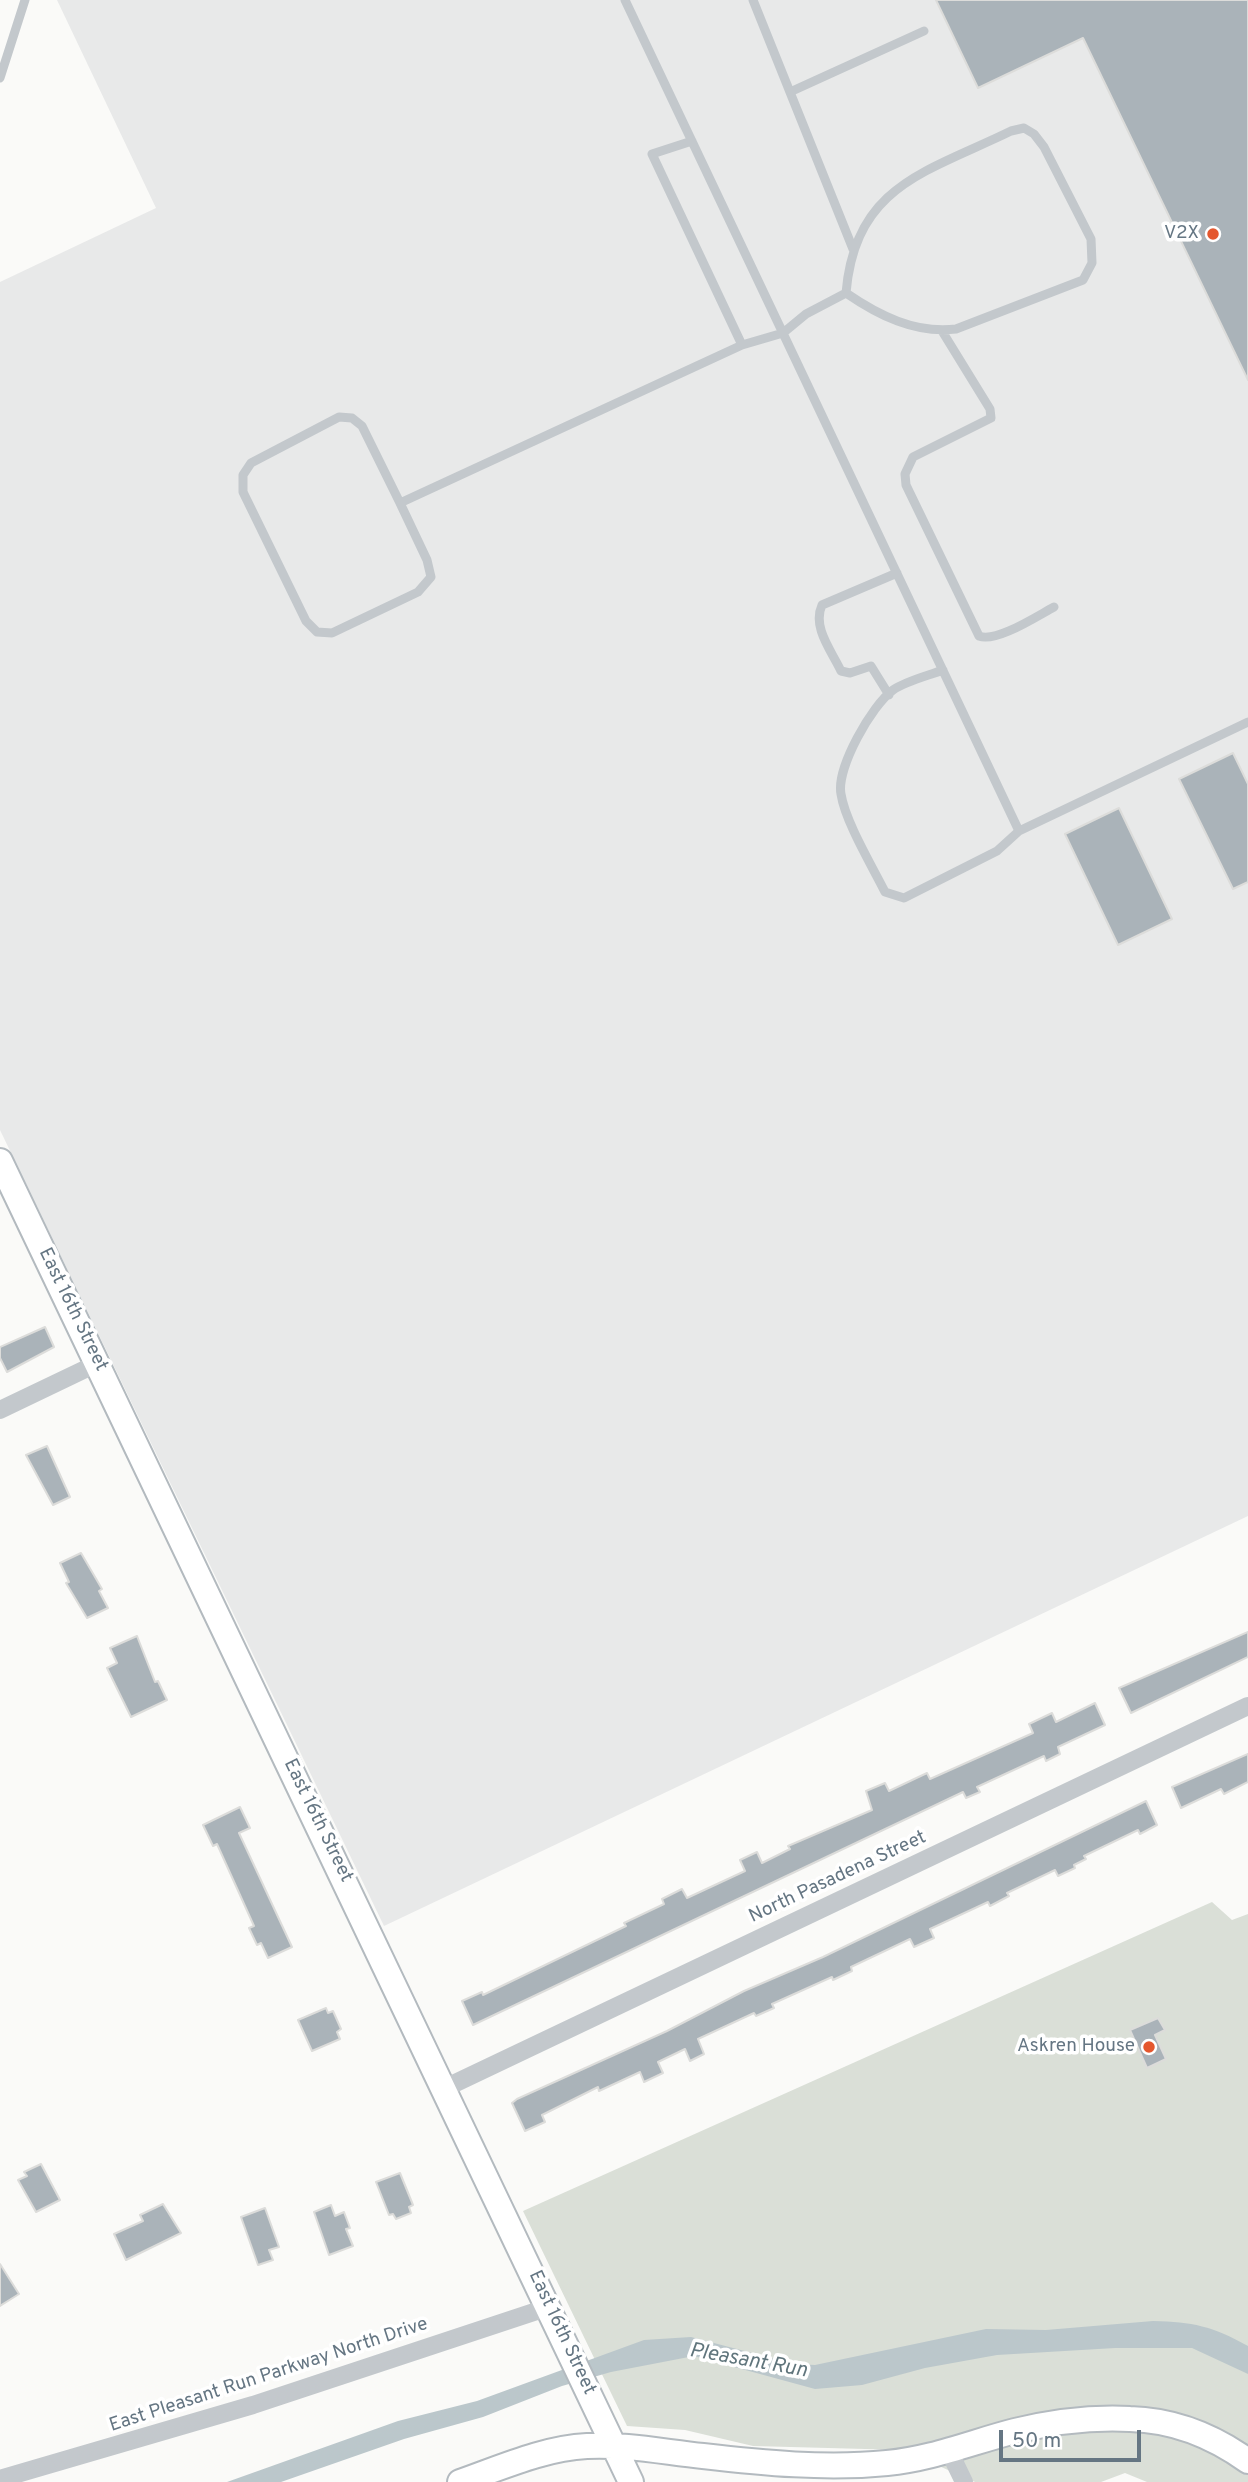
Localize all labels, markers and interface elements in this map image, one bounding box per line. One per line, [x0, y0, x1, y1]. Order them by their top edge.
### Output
place label: V2X [1164, 223, 1199, 245]
marker: V2X [1205, 226, 1221, 242]
street label: East 16th Street [32, 1245, 112, 1375]
street label: East 16th Street [277, 1756, 357, 1886]
street label: North Pasadena Street [746, 1827, 930, 1929]
place label: Askren House [1017, 2036, 1135, 2058]
marker: Askren House [1141, 2039, 1157, 2055]
street label: East 16th Street [522, 2267, 600, 2399]
street label: East Pleasant Run Parkway North Drive [107, 2314, 431, 2438]
water label: Pleasant Run [687, 2339, 809, 2385]
scale bar [1003, 2416, 1145, 2460]
text: 50 m [1012, 2428, 1061, 2455]

